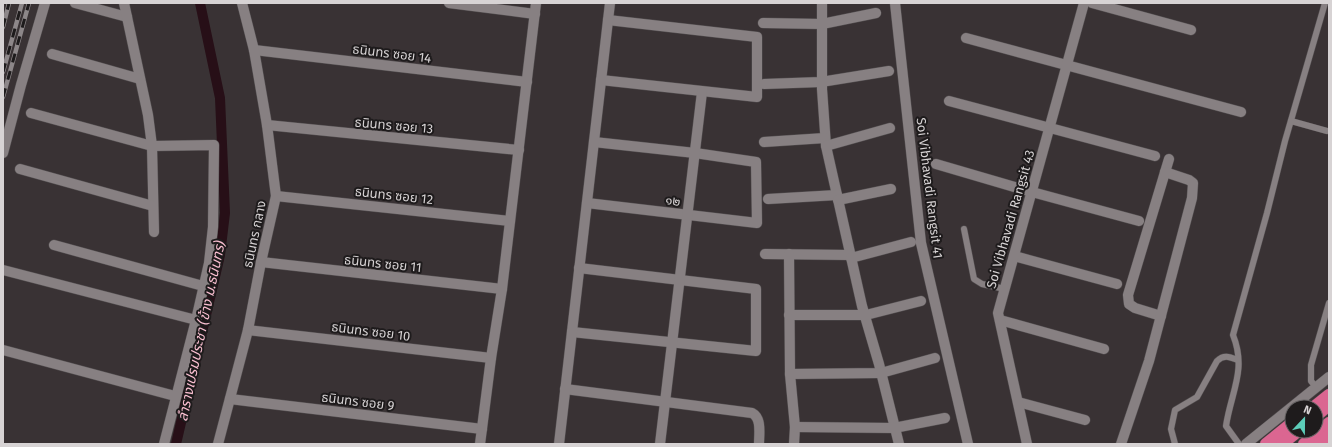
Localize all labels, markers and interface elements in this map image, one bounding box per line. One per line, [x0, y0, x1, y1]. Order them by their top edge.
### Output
street label: ธนินทร ซอย 14 [352, 41, 432, 66]
street label: ธนินทร ซอย 13 [354, 115, 434, 136]
street label: Soi Vibhavadi Rangsit 41 [913, 117, 946, 259]
street label: Soi Vibhavadi Rangsit 43 [984, 148, 1037, 290]
street label: ธนินทร ซอย 12 [354, 184, 434, 207]
street label: ๑๒ [665, 192, 681, 209]
street label: ธนินทร กลาง [240, 199, 269, 269]
water label: ลำรางเปรมประชา (ข้าง ม.ธนินทร) [174, 239, 229, 423]
street label: ธนินทร ซอย 11 [344, 252, 422, 275]
street label: ธนินทร ซอย 10 [331, 319, 411, 344]
street label: ธนินทร ซอย 9 [321, 390, 395, 413]
north arrow [1284, 399, 1324, 439]
text: N [1302, 403, 1313, 418]

